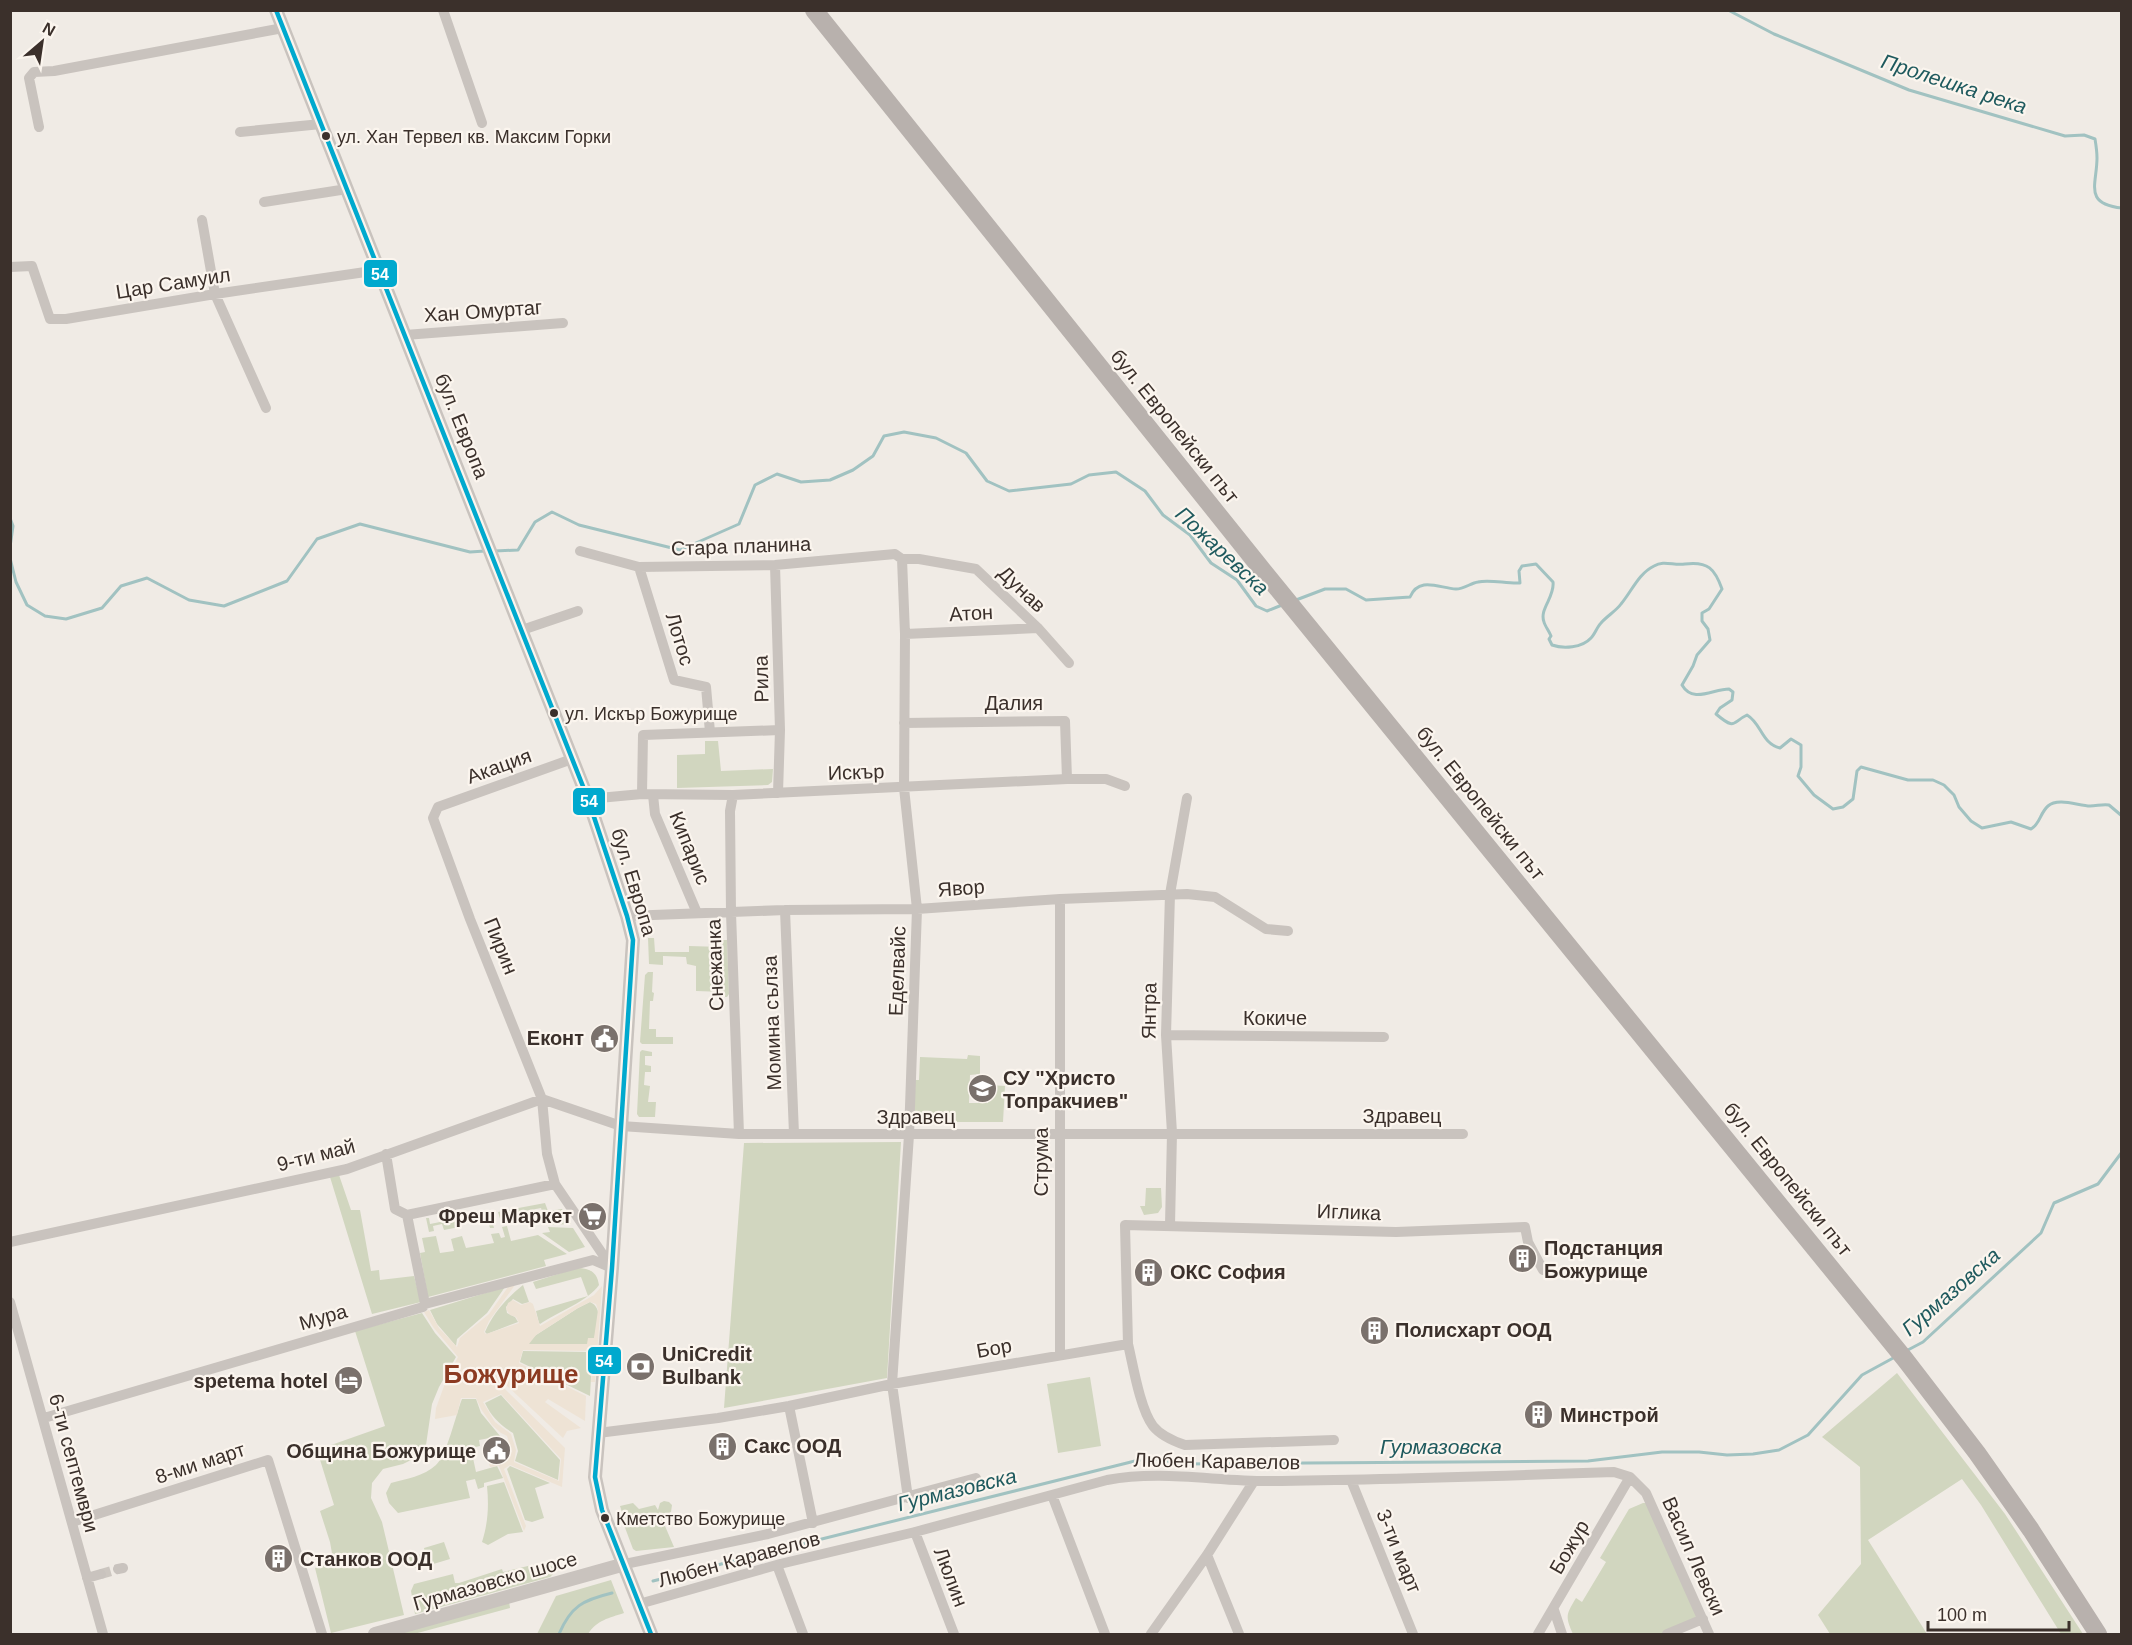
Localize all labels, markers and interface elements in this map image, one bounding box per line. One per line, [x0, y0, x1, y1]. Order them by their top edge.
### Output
north arrow [12, 12, 72, 72]
text: N [40, 19, 58, 40]
water label: Пролешка река [1879, 49, 2030, 118]
place label: ул. Хан Тервел кв. Максим Горки [337, 127, 611, 147]
marker: ул. Хан Тервел кв. Максим Горки [320, 130, 332, 142]
line badge: 54 [363, 259, 398, 288]
street label: Цар Самуил [114, 263, 232, 303]
text: 54 [371, 266, 389, 283]
street label: Хан Омуртаг [423, 296, 543, 326]
street label: бул. Европейски път [1106, 345, 1244, 507]
street label: бул. Европа [431, 370, 493, 483]
water label: Пожаревска [1171, 502, 1274, 599]
street label: Стара планина [671, 533, 812, 559]
street label: Дунав [994, 561, 1050, 617]
street label: Атон [948, 601, 994, 625]
street label: Лотос [662, 610, 698, 668]
street label: Рила [750, 654, 772, 703]
street label: Далия [985, 692, 1043, 714]
place label: ул. Искър Божурище [565, 704, 738, 724]
marker: ул. Искър Божурище [548, 707, 560, 719]
street label: бул. Европейски път [1412, 722, 1550, 884]
street label: Акация [464, 744, 534, 788]
street label: Искър [827, 760, 885, 784]
line badge: 54 [572, 787, 606, 816]
text: 54 [580, 793, 598, 810]
street label: Кипарис [665, 808, 715, 888]
street label: бул. Европа [607, 825, 661, 939]
street label: Явор [937, 875, 985, 901]
street label: Пирин [480, 915, 522, 977]
street label: Снежанка [702, 918, 728, 1011]
street label: Еделвайс [884, 926, 910, 1016]
street label: Момина сълза [759, 954, 785, 1091]
street label: Янтра [1138, 981, 1161, 1040]
street label: Кокиче [1243, 1007, 1307, 1029]
public building icon: Еконт [589, 1022, 621, 1054]
place label: Еконт [527, 1027, 584, 1049]
place label: СУ "Христо Топракчиев" [1003, 1067, 1128, 1112]
school or university icon: СУ "Христо Топракчиев" [966, 1073, 998, 1105]
street label: бул. Европейски път [1719, 1098, 1857, 1260]
street label: Здравец [1363, 1105, 1441, 1127]
street label: Здравец [877, 1106, 955, 1128]
street label: Струма [1030, 1127, 1052, 1197]
street label: 9-ти май [275, 1135, 357, 1175]
supermarket icon: Фреш Маркет [577, 1200, 609, 1232]
street label: Иглика [1316, 1200, 1382, 1224]
place label: Фреш Маркет [438, 1205, 572, 1227]
place label: Подстанция Божурище [1544, 1237, 1663, 1282]
building icon: Подстанция Божурище [1507, 1243, 1539, 1275]
water label: Гурмазовска [1897, 1243, 2004, 1340]
building icon: ОКС София [1133, 1256, 1165, 1288]
place label: ОКС София [1170, 1261, 1286, 1283]
street label: Мура [296, 1299, 350, 1334]
building icon: Полисхарт ООД [1358, 1314, 1390, 1346]
place label: Полисхарт ООД [1395, 1319, 1552, 1341]
street label: Бор [975, 1334, 1013, 1362]
place label: UniCredit Bulbank [662, 1343, 752, 1388]
line badge: 54 [587, 1346, 622, 1375]
bank icon: UniCredit Bulbank [625, 1350, 657, 1382]
text: 54 [595, 1353, 613, 1370]
district label: Божурище [443, 1359, 579, 1389]
hotel icon: spetema hotel [333, 1365, 365, 1397]
place label: spetema hotel [194, 1370, 328, 1392]
street label: 6-ти септември [45, 1391, 103, 1535]
building icon: Минстрой [1523, 1399, 1555, 1431]
place label: Минстрой [1560, 1404, 1659, 1426]
building icon: Сакс ООД [707, 1430, 739, 1462]
public building icon: Община Божурище [481, 1435, 513, 1467]
place label: Сакс ООД [744, 1435, 841, 1457]
water label: Гурмазовска [1380, 1435, 1502, 1458]
street label: 8-ми март [152, 1438, 248, 1488]
place label: Община Божурище [286, 1440, 476, 1462]
street label: Любен Каравелов [1134, 1449, 1300, 1473]
water label: Гурмазовска [895, 1464, 1019, 1515]
street label: Васил Левски [1658, 1493, 1730, 1619]
street label: 3-ти март [1372, 1506, 1426, 1596]
place label: Кметство Божурище [616, 1509, 785, 1529]
marker: Кметство Божурище [599, 1512, 611, 1524]
street label: Божур [1545, 1516, 1593, 1578]
street label: Любен Каравелов [656, 1527, 822, 1591]
building icon: Станков ООД [263, 1543, 295, 1575]
street label: Люлин [930, 1544, 972, 1610]
street label: Гурмазовско шосе [411, 1547, 579, 1615]
place label: Станков ООД [300, 1548, 432, 1570]
scale bar [1928, 1594, 2069, 1632]
text: 100 m [1937, 1605, 1987, 1625]

